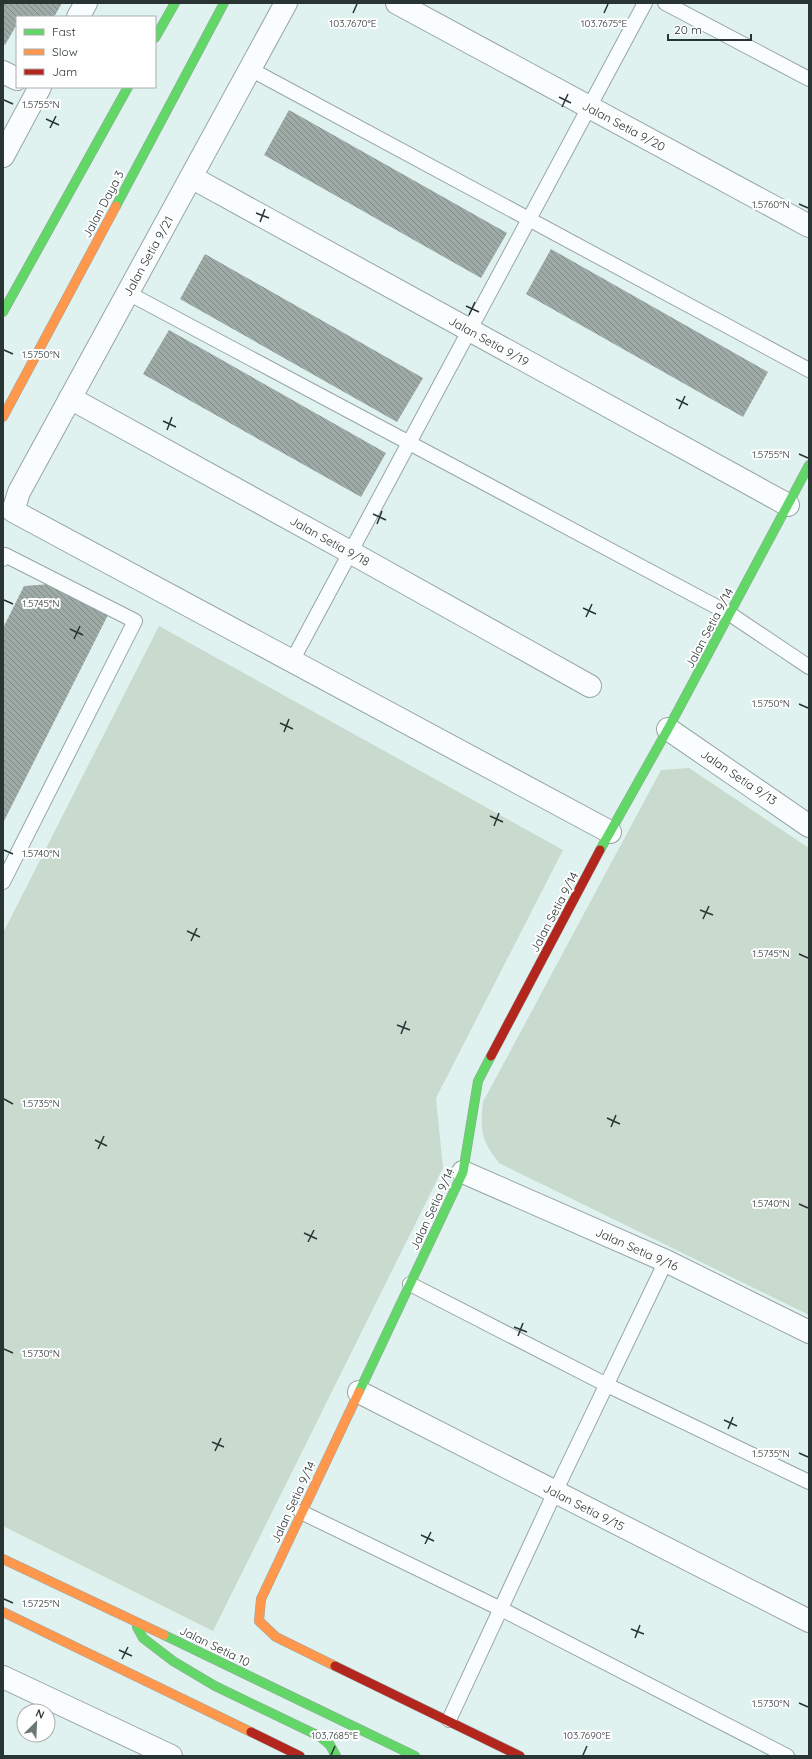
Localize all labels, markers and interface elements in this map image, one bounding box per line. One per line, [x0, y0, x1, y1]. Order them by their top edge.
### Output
legend [16, 16, 156, 88]
scale bar [668, 16, 751, 42]
text: 103.7670°E [330, 17, 377, 30]
text: 103.7675°E [581, 17, 628, 30]
text: 20 m [674, 22, 702, 37]
text: Fast [52, 24, 76, 39]
text: Slow [52, 44, 78, 59]
text: Jam [52, 64, 77, 79]
text: 1.5755°N [22, 98, 60, 111]
street label: Jalan Setia 9/20 [580, 98, 668, 154]
street label: Jalan Daya 3 [79, 168, 127, 240]
text: 1.5760°N [752, 198, 790, 211]
street label: Jalan Setia 9/21 [120, 213, 176, 299]
street label: Jalan Setia 9/19 [446, 313, 532, 369]
text: 1.5750°N [22, 348, 60, 361]
text: 1.5755°N [752, 448, 790, 461]
street label: Jalan Setia 9/18 [287, 513, 373, 569]
street label: Jalan Setia 9/14 [682, 585, 736, 671]
text: 1.5745°N [22, 597, 60, 610]
text: 1.5750°N [752, 697, 790, 710]
street label: Jalan Setia 9/13 [698, 746, 780, 808]
text: 1.5740°N [22, 847, 60, 860]
street label: Jalan Setia 9/14 [527, 869, 581, 955]
text: 1.5745°N [752, 947, 790, 960]
text: 1.5735°N [22, 1097, 60, 1110]
street label: Jalan Setia 9/14 [406, 1166, 458, 1252]
text: 1.5740°N [752, 1197, 790, 1210]
street label: Jalan Setia 9/16 [593, 1224, 681, 1274]
text: 1.5730°N [22, 1347, 60, 1360]
text: 1.5735°N [752, 1447, 790, 1460]
street label: Jalan Setia 9/14 [267, 1459, 319, 1545]
street label: Jalan Setia 9/15 [541, 1480, 627, 1534]
text: 1.5725°N [22, 1597, 60, 1610]
street label: Jalan Setia 10 [177, 1622, 253, 1670]
text: 1.5730°N [752, 1697, 790, 1710]
north arrow [16, 1703, 56, 1743]
text: N [34, 1706, 47, 1722]
text: 103.7685°E [312, 1729, 359, 1742]
text: 103.7690°E [563, 1729, 611, 1742]

